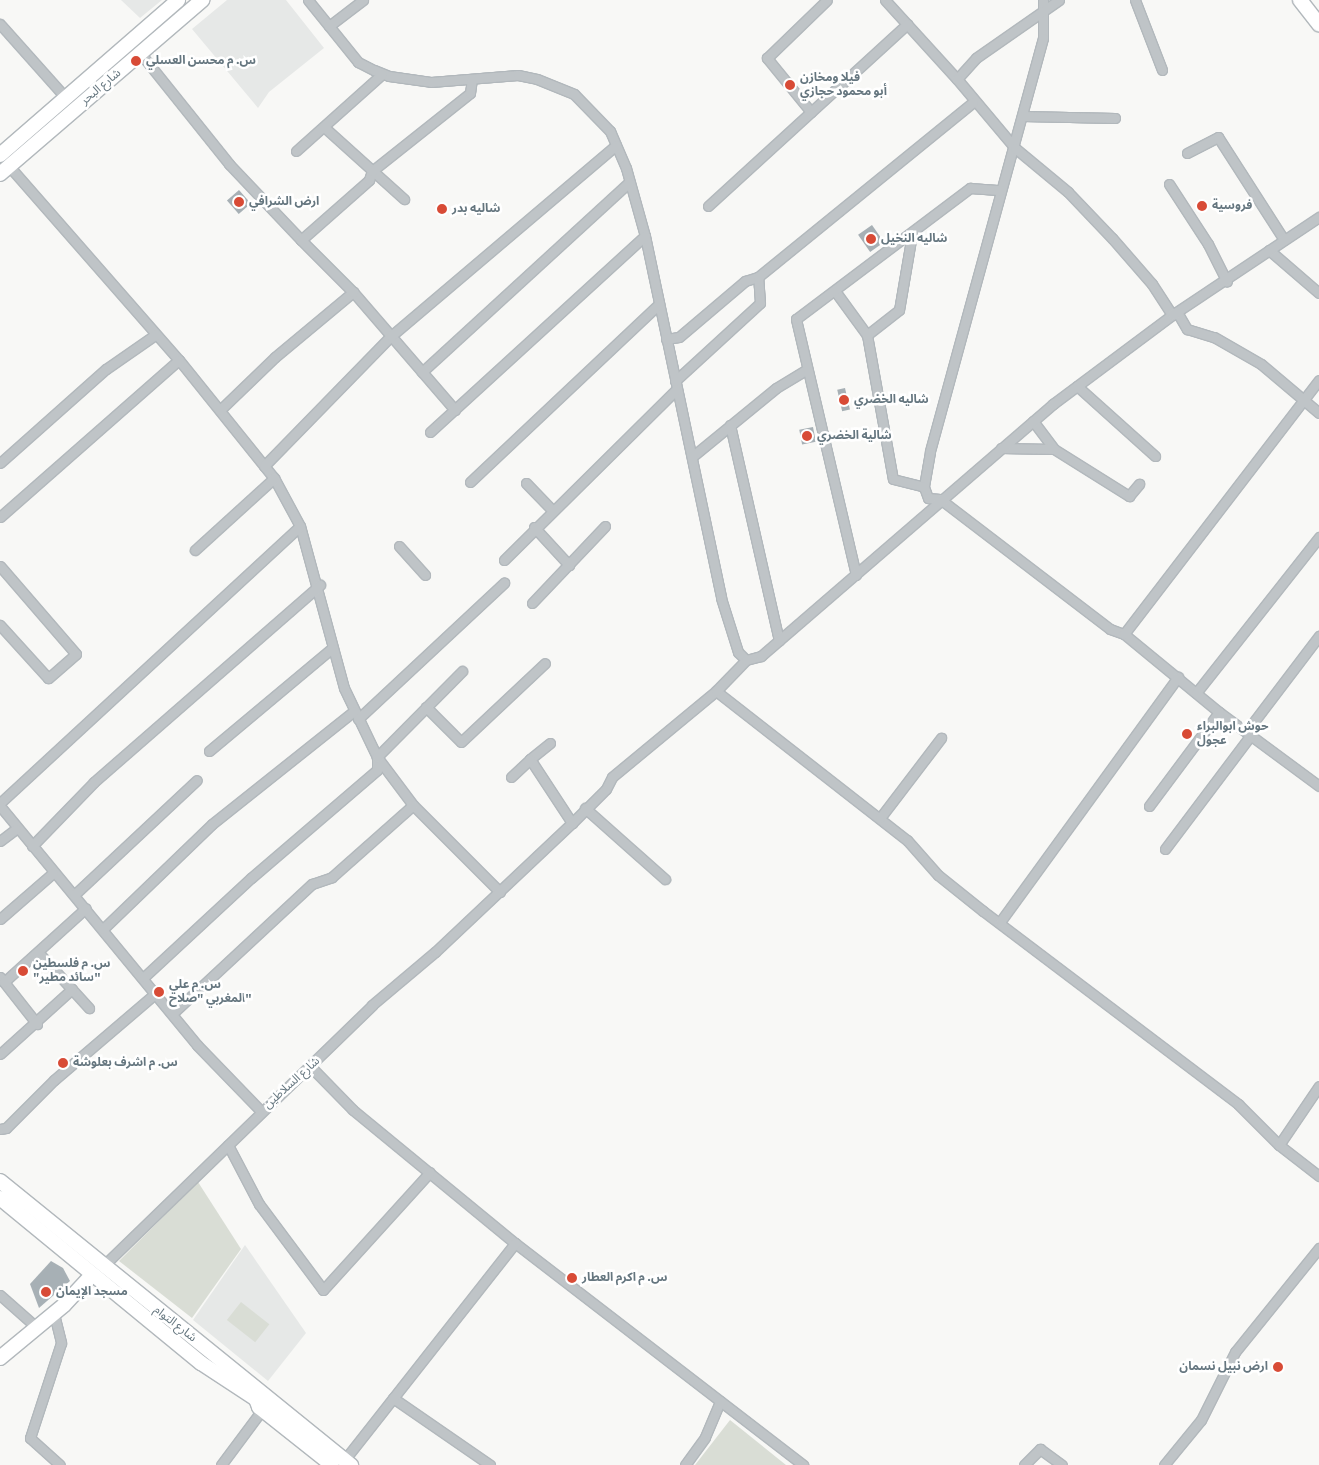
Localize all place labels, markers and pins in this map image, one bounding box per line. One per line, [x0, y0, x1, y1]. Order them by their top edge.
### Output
place label: س. م محسن العسلي [146, 54, 256, 68]
marker: س. م محسن العسلي [130, 55, 142, 67]
place label: فيلا ومخازن أبو محمود حجازي [800, 71, 887, 99]
marker: فيلا ومخازن أبو محمود حجازي [784, 79, 796, 91]
place label: ارض الشرافي [249, 195, 319, 209]
marker: ارض الشرافي [233, 196, 245, 208]
place label: فروسية [1212, 199, 1252, 213]
marker: فروسية [1196, 200, 1208, 212]
place label: شاليه بدر [452, 202, 500, 216]
marker: شاليه بدر [436, 203, 448, 215]
place label: شاليه النخيل [881, 232, 947, 246]
marker: شاليه النخيل [865, 233, 877, 245]
place label: شاليه الخضري [854, 393, 929, 407]
marker: شاليه الخضري [838, 394, 850, 406]
place label: شالية الخضري [817, 429, 892, 443]
marker: شالية الخضري [801, 430, 813, 442]
place label: حوش ابوالبراء عجول [1197, 720, 1269, 748]
marker: حوش ابوالبراء عجول [1181, 728, 1193, 740]
place label: س. م فلسطين "سائد مطير" [33, 957, 111, 985]
marker: س. م فلسطين "سائد مطير" [17, 965, 29, 977]
place label: س. م علي المغربي "صلاح" [169, 978, 252, 1006]
marker: س. م علي المغربي "صلاح" [153, 986, 165, 998]
place label: س. م اشرف بعلوشة [73, 1056, 178, 1070]
marker: س. م اشرف بعلوشة [57, 1057, 69, 1069]
place label: س. م اكرم العطار [582, 1271, 667, 1285]
marker: س. م اكرم العطار [566, 1272, 578, 1284]
place label: مسجد الإيمان [56, 1285, 128, 1299]
marker: مسجد الإيمان [40, 1286, 52, 1298]
place label: ارض نبيل نسمان [1179, 1360, 1268, 1374]
marker: ارض نبيل نسمان [1272, 1361, 1284, 1373]

